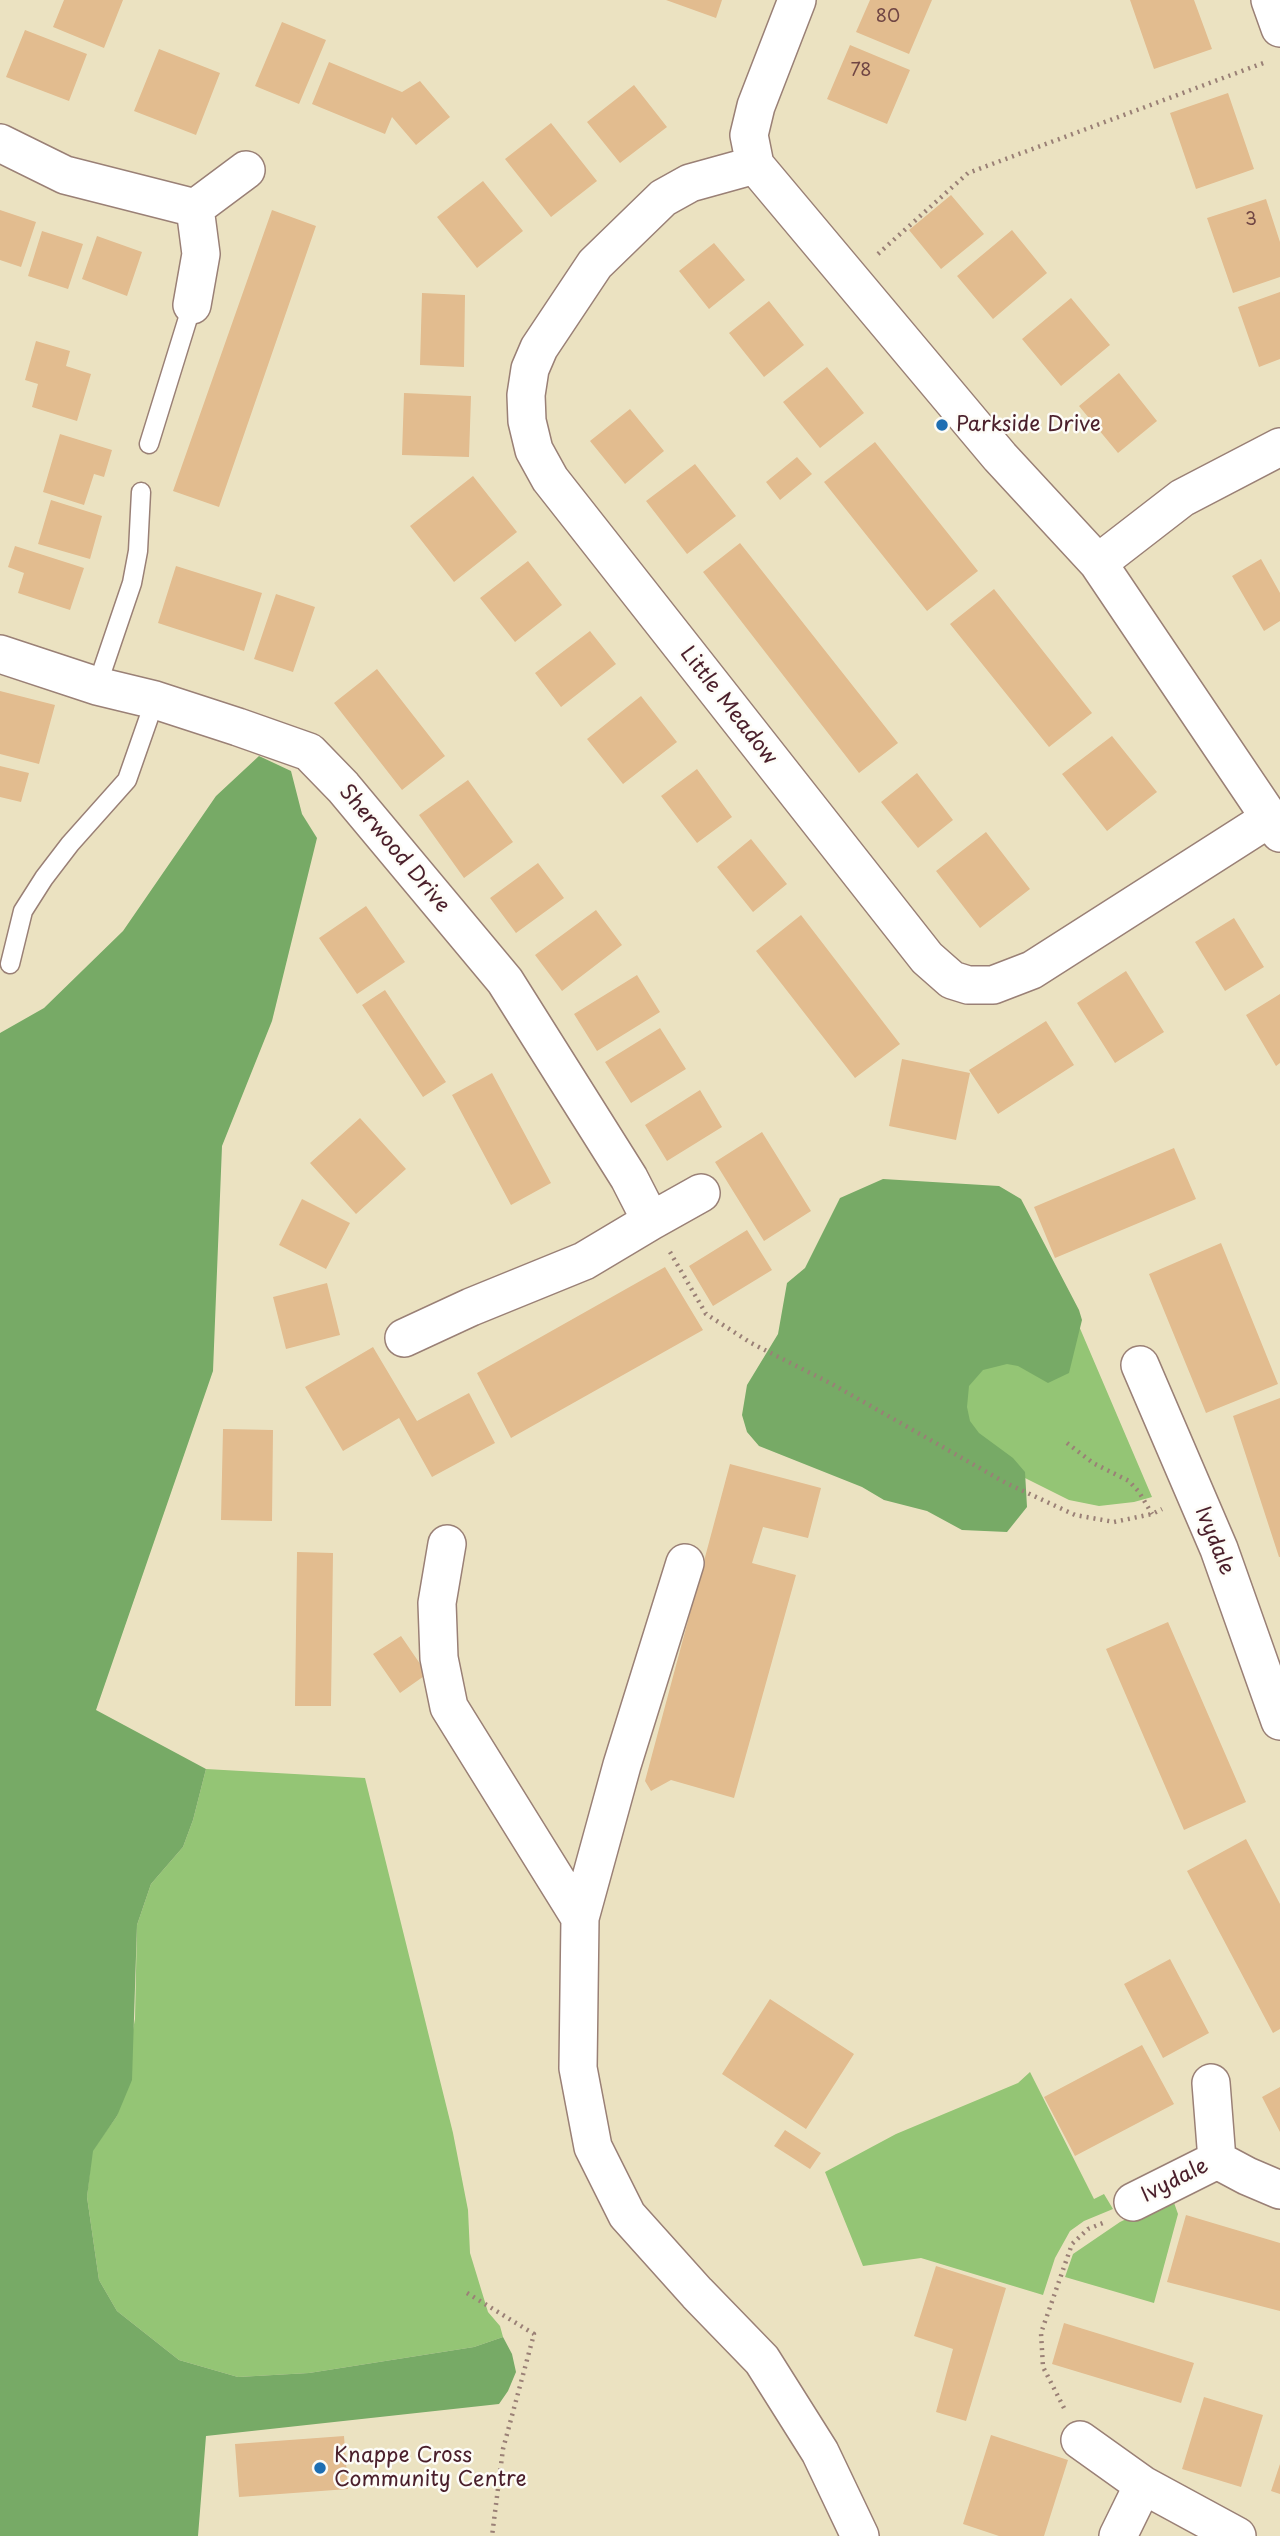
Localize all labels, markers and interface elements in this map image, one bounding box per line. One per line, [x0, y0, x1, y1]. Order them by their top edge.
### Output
house number: 80 [876, 6, 900, 28]
house number: 78 [851, 60, 871, 82]
house number: 3 [1245, 209, 1257, 231]
place label: Parkside Drive [956, 412, 1101, 438]
marker: Parkside Drive [934, 417, 950, 433]
street label: Little Meadow [674, 642, 782, 770]
street label: Sherwood Drive [333, 780, 455, 918]
street label: Ivydale [1189, 1503, 1239, 1579]
street label: Ivydale [1137, 2153, 1213, 2209]
place label: Knappe Cross Community Centre [334, 2443, 527, 2493]
marker: Knappe Cross Community Centre [312, 2460, 328, 2476]

